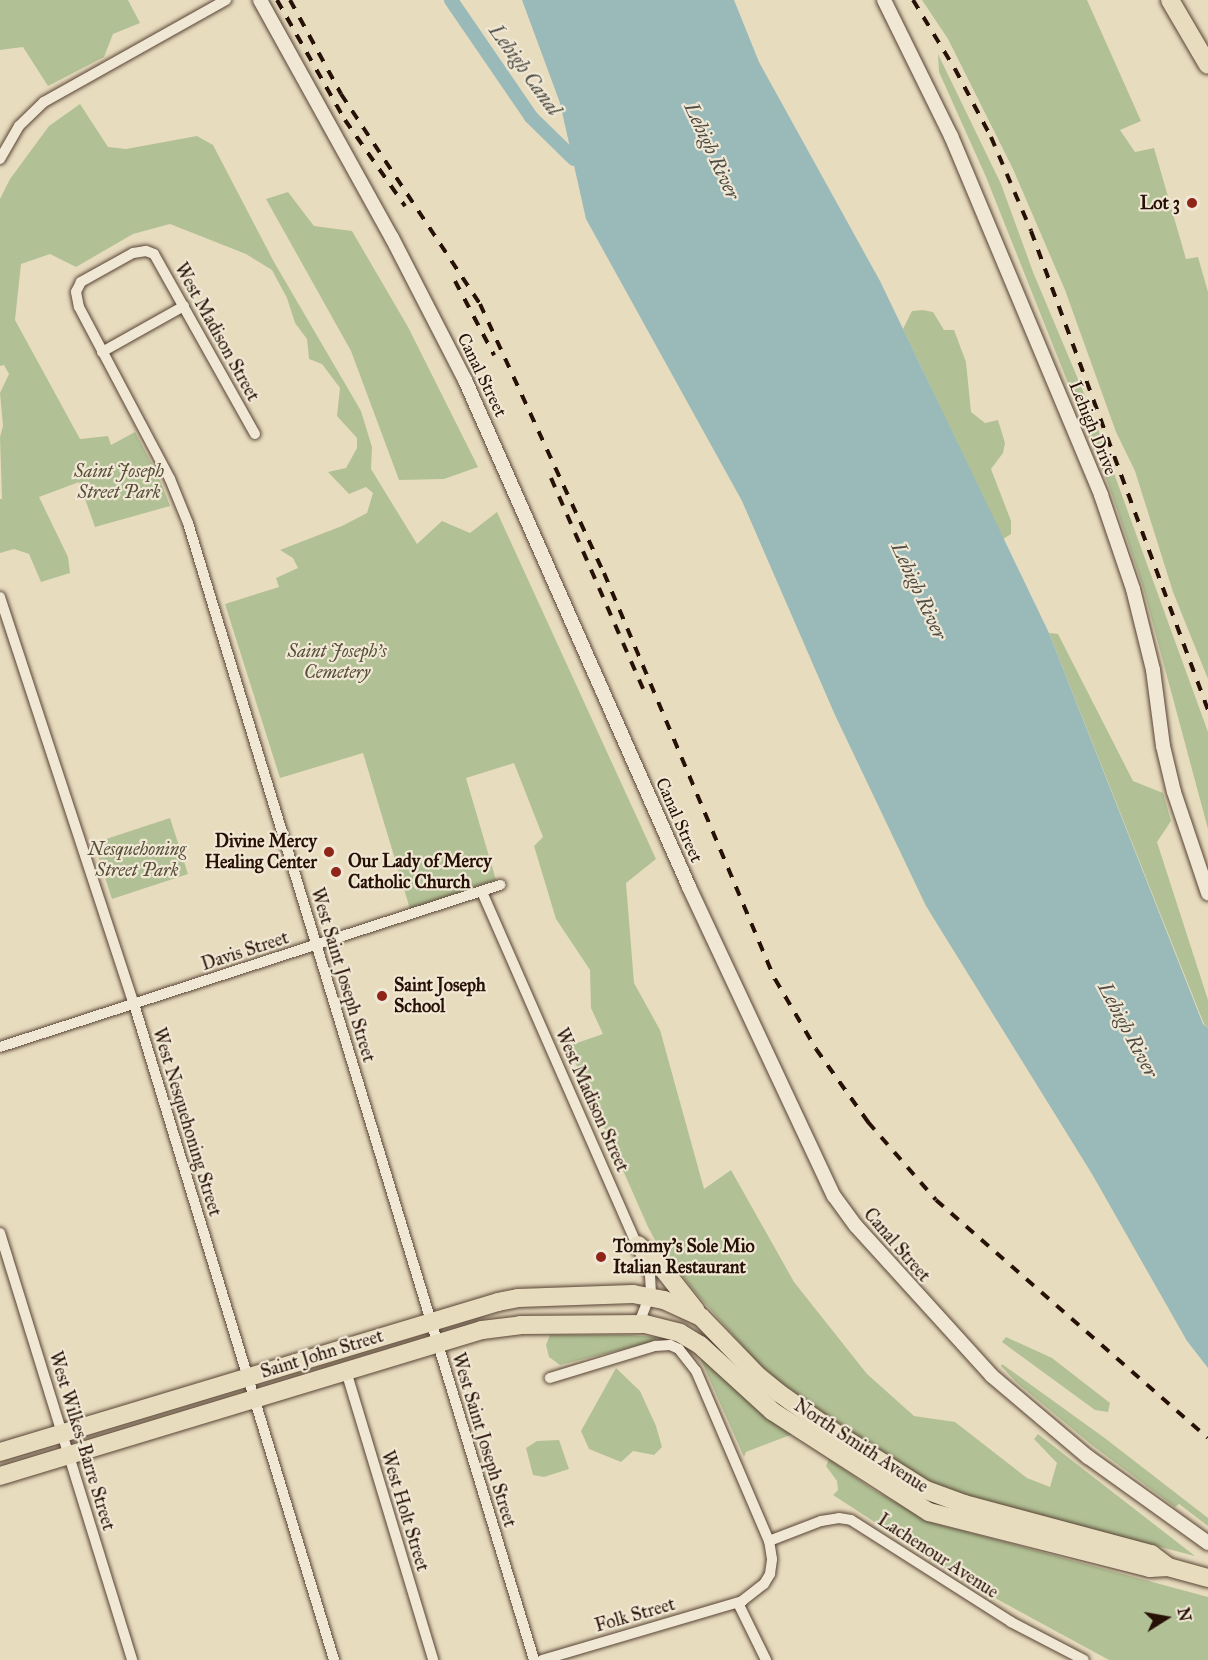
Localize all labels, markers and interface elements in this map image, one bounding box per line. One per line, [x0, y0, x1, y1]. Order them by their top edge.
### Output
water label: Lehigh Canal [484, 20, 566, 120]
water label: Lehigh River [679, 99, 745, 203]
place label: Lot 3 [1140, 192, 1180, 214]
marker: Lot 3 [1185, 196, 1199, 210]
street label: West Madison Street [170, 259, 264, 405]
street label: Canal Street [452, 330, 512, 420]
street label: Lehigh Drive [1064, 378, 1122, 478]
park label: Saint Joseph Street Park [74, 461, 164, 504]
water label: Lehigh River [886, 539, 952, 643]
park label: Saint Joseph's Cemetery [287, 641, 387, 684]
street label: Canal Street [651, 774, 707, 866]
place label: Divine Mercy Healing Center [205, 831, 317, 874]
park label: Nesquehoning Street Park [88, 839, 186, 882]
marker: Divine Mercy Healing Center [322, 845, 336, 859]
place label: Our Lady of Mercy Catholic Church [348, 851, 492, 894]
marker: Our Lady of Mercy Catholic Church [329, 865, 343, 879]
street label: West Saint Joseph Street [306, 885, 380, 1065]
street label: Davis Street [199, 927, 291, 975]
place label: Saint Joseph School [394, 975, 486, 1018]
water label: Lehigh River [1093, 978, 1163, 1082]
marker: Saint Joseph School [375, 989, 389, 1003]
street label: West Nesquehoning Street [148, 1025, 226, 1219]
street label: West Madison Street [551, 1025, 633, 1175]
street label: Canal Street [859, 1204, 935, 1286]
place label: Tommy's Sole Mio Italian Restaurant [613, 1236, 755, 1278]
marker: Tommy's Sole Mio Italian Restaurant [594, 1250, 608, 1264]
street label: Saint John Street [258, 1325, 386, 1383]
street label: West Wilkes-Barre Street [44, 1349, 120, 1533]
street label: West Saint Joseph Street [447, 1350, 521, 1530]
street label: North Smith Avenue [790, 1395, 932, 1497]
street label: West Holt Street [376, 1448, 434, 1574]
street label: Lachenour Avenue [874, 1509, 1002, 1603]
north arrow [1136, 1588, 1196, 1648]
street label: Folk Street [592, 1593, 678, 1637]
text: N [1174, 1606, 1195, 1623]

